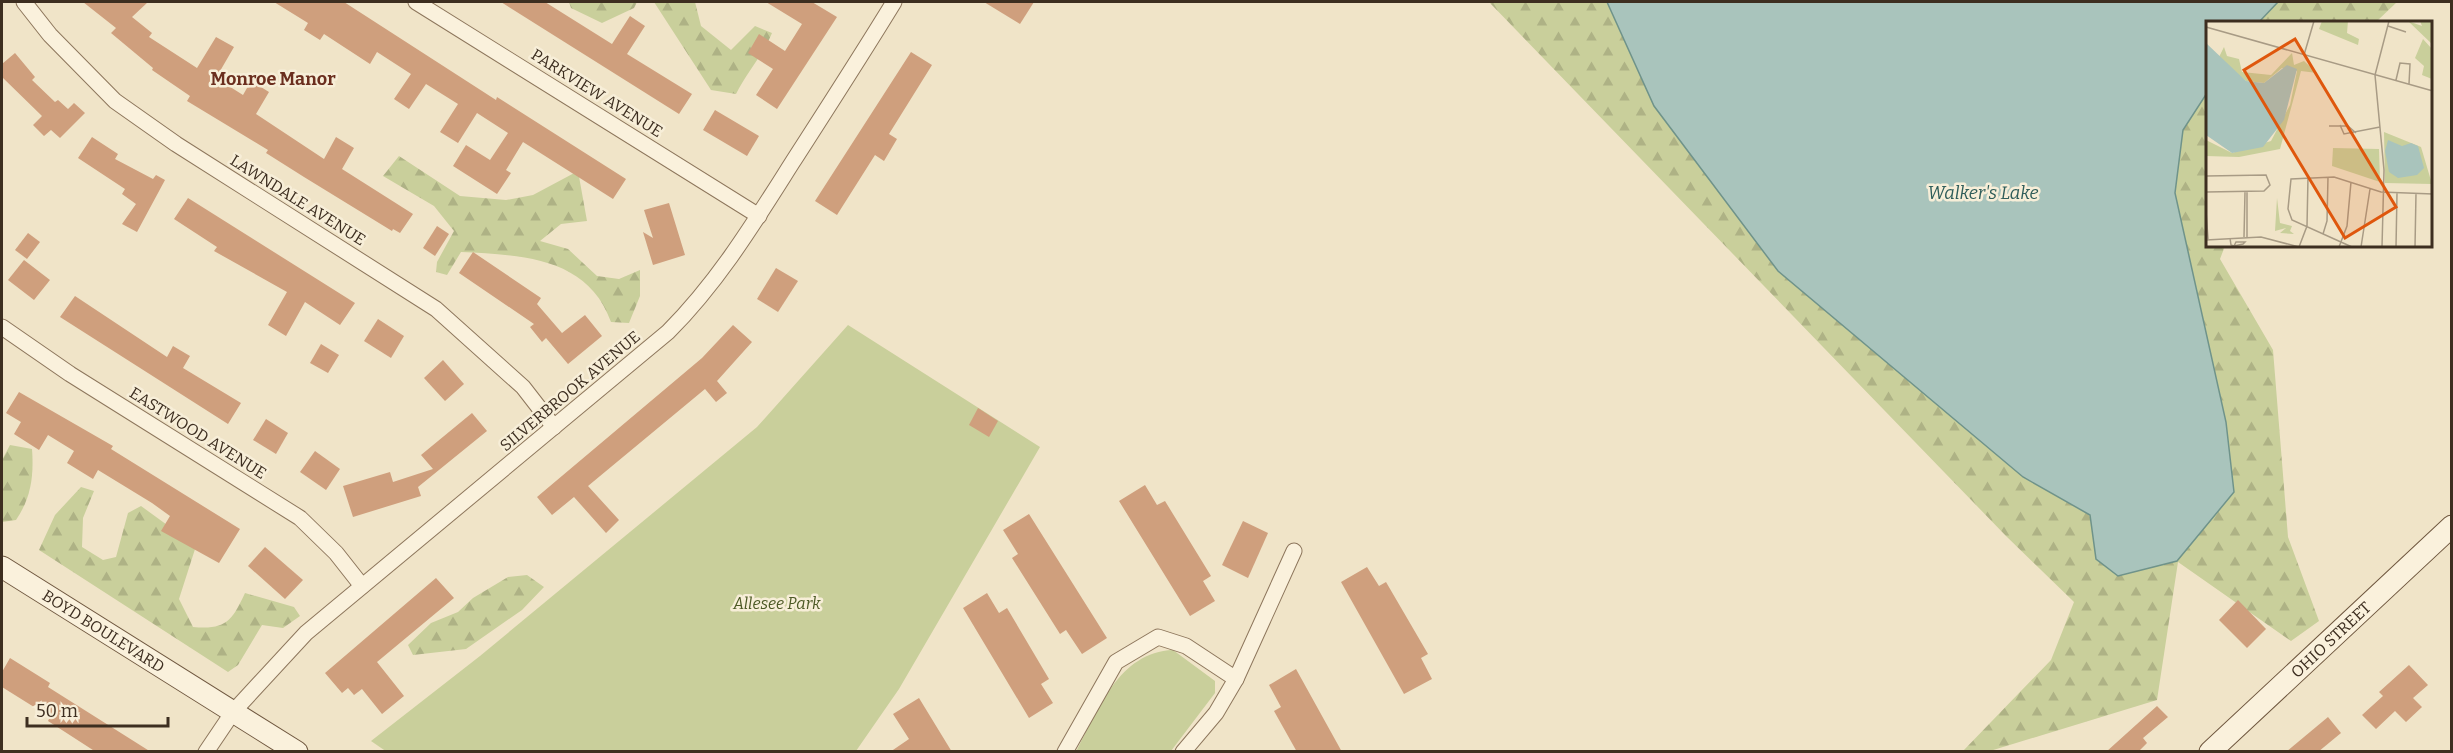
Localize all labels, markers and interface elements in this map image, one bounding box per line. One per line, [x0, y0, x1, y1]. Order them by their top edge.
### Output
inset map [2206, 21, 2432, 248]
street label: PARKVIEW AVENUE [528, 45, 666, 141]
district label: Monroe Manor [210, 68, 336, 90]
street label: LAWNDALE AVENUE [227, 151, 369, 249]
water label: Walker's Lake [1927, 182, 2039, 204]
street label: SILVERBROOK AVENUE [496, 327, 644, 455]
street label: EASTWOOD AVENUE [126, 383, 270, 483]
street label: BOYD BOULEVARD [39, 585, 168, 676]
park label: Allesee Park [732, 594, 821, 613]
street label: OHIO STREET [2287, 597, 2375, 681]
scale bar [27, 690, 168, 728]
text: 50 m [36, 700, 78, 722]

